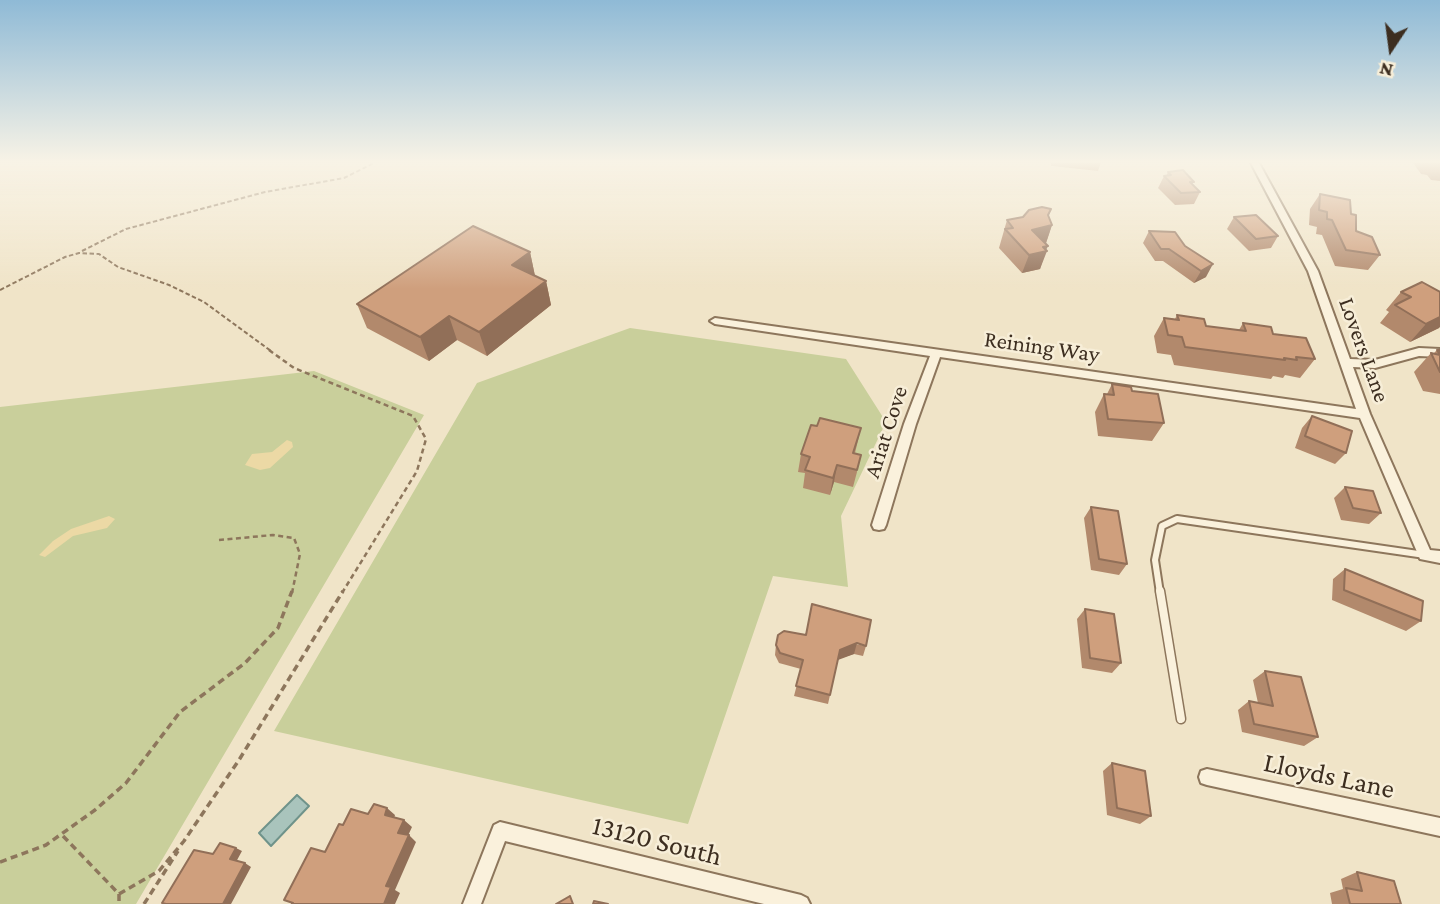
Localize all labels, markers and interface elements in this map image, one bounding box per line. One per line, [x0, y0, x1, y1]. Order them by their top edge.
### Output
north arrow [1356, 14, 1426, 84]
text: N [1377, 58, 1395, 82]
street label: Lovers Lane [1332, 294, 1396, 406]
street label: Reining Way [983, 325, 1101, 369]
street label: Ariat Cove [858, 382, 914, 482]
street label: Lloyds Lane [1260, 746, 1398, 806]
street label: 13120 South [589, 809, 725, 873]

